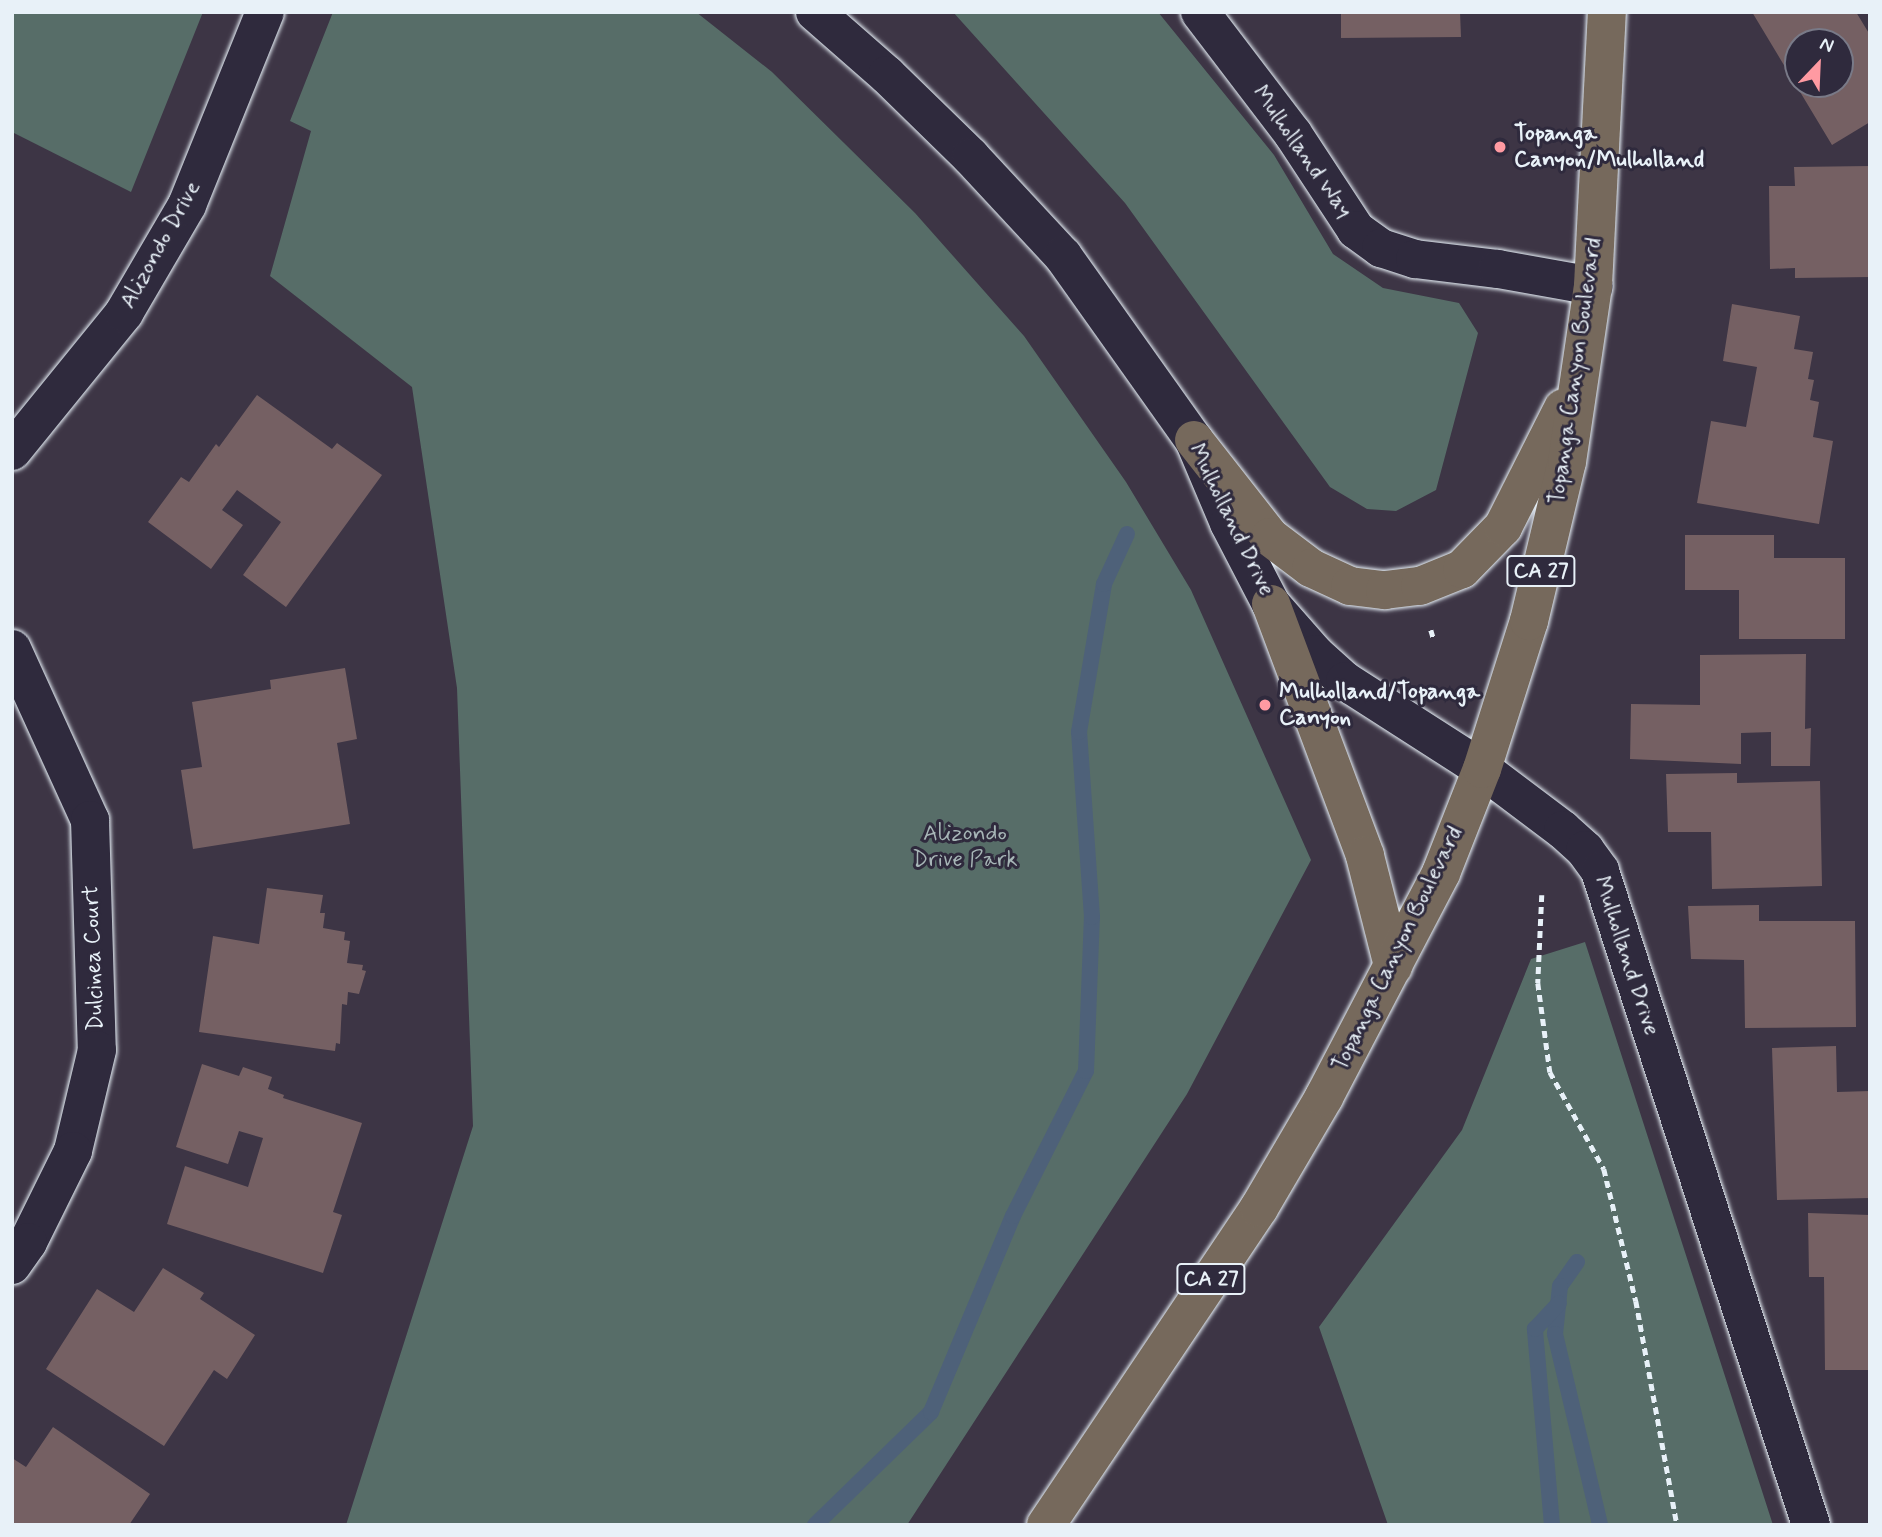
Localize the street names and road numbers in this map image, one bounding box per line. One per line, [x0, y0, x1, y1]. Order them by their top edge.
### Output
street label: Mulholland Way [1245, 79, 1359, 225]
street label: Alizondo Drive [115, 177, 207, 313]
street label: Topanga Canyon Boulevard [1544, 241, 1608, 501]
street label: Mulholland Drive [1182, 440, 1280, 600]
road number: CA 27 [1506, 554, 1576, 588]
street label: Topanga Canyon Boulevard [1329, 827, 1467, 1071]
street label: Mulholland Drive [1587, 873, 1665, 1039]
street label: Dulcinea Court [78, 887, 110, 1029]
road number: CA 27 [1176, 1262, 1246, 1296]

